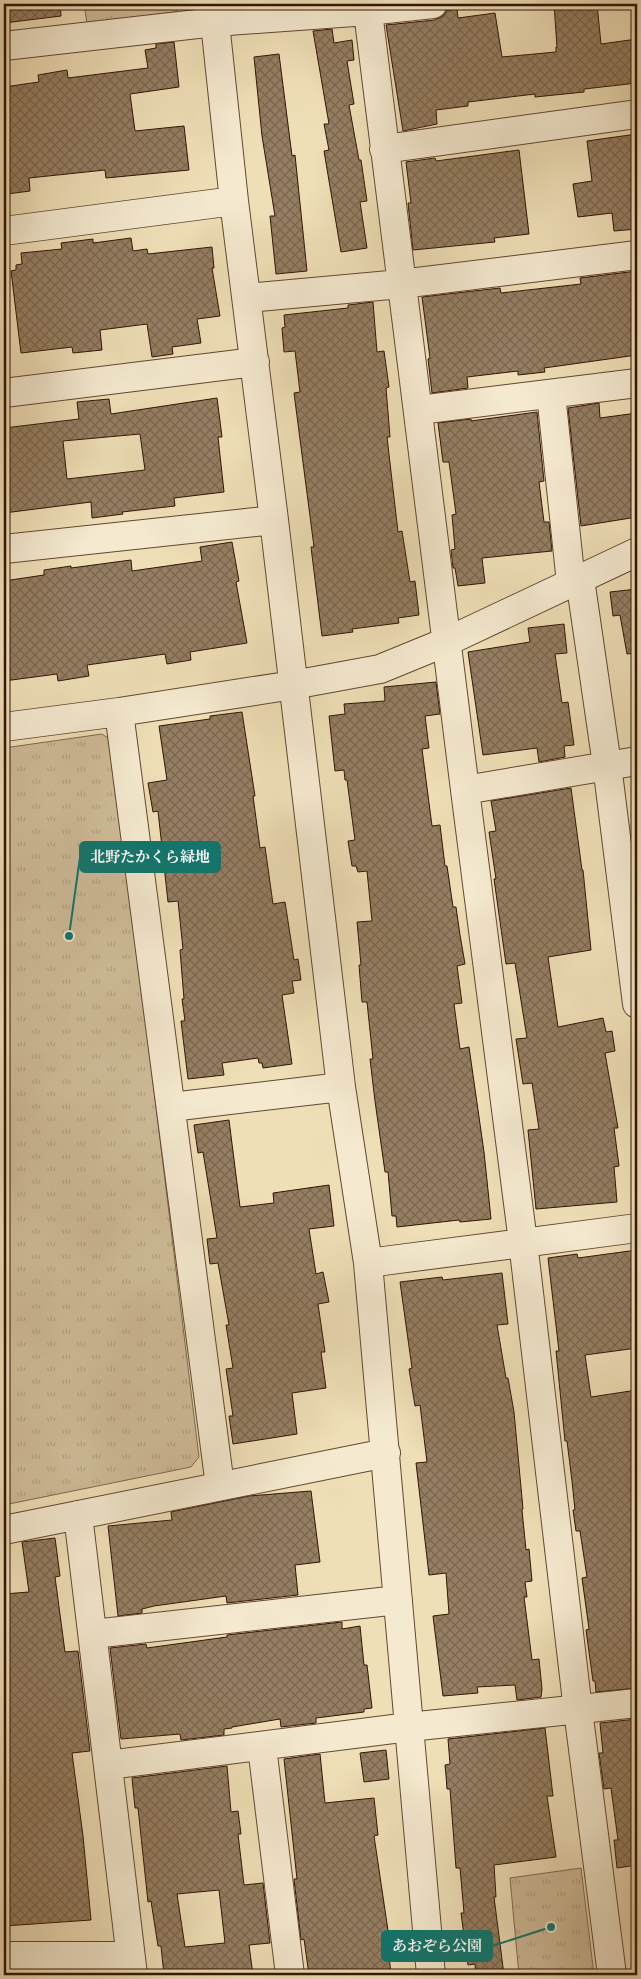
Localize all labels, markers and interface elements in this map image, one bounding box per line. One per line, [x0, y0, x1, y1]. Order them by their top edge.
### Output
callout: 北野たかくら緑地 [80, 842, 220, 872]
text: 北野たかくら緑地 [90, 848, 210, 867]
callout: あおぞら公園 [382, 1931, 492, 1961]
text: あおぞら公園 [392, 1937, 482, 1956]

